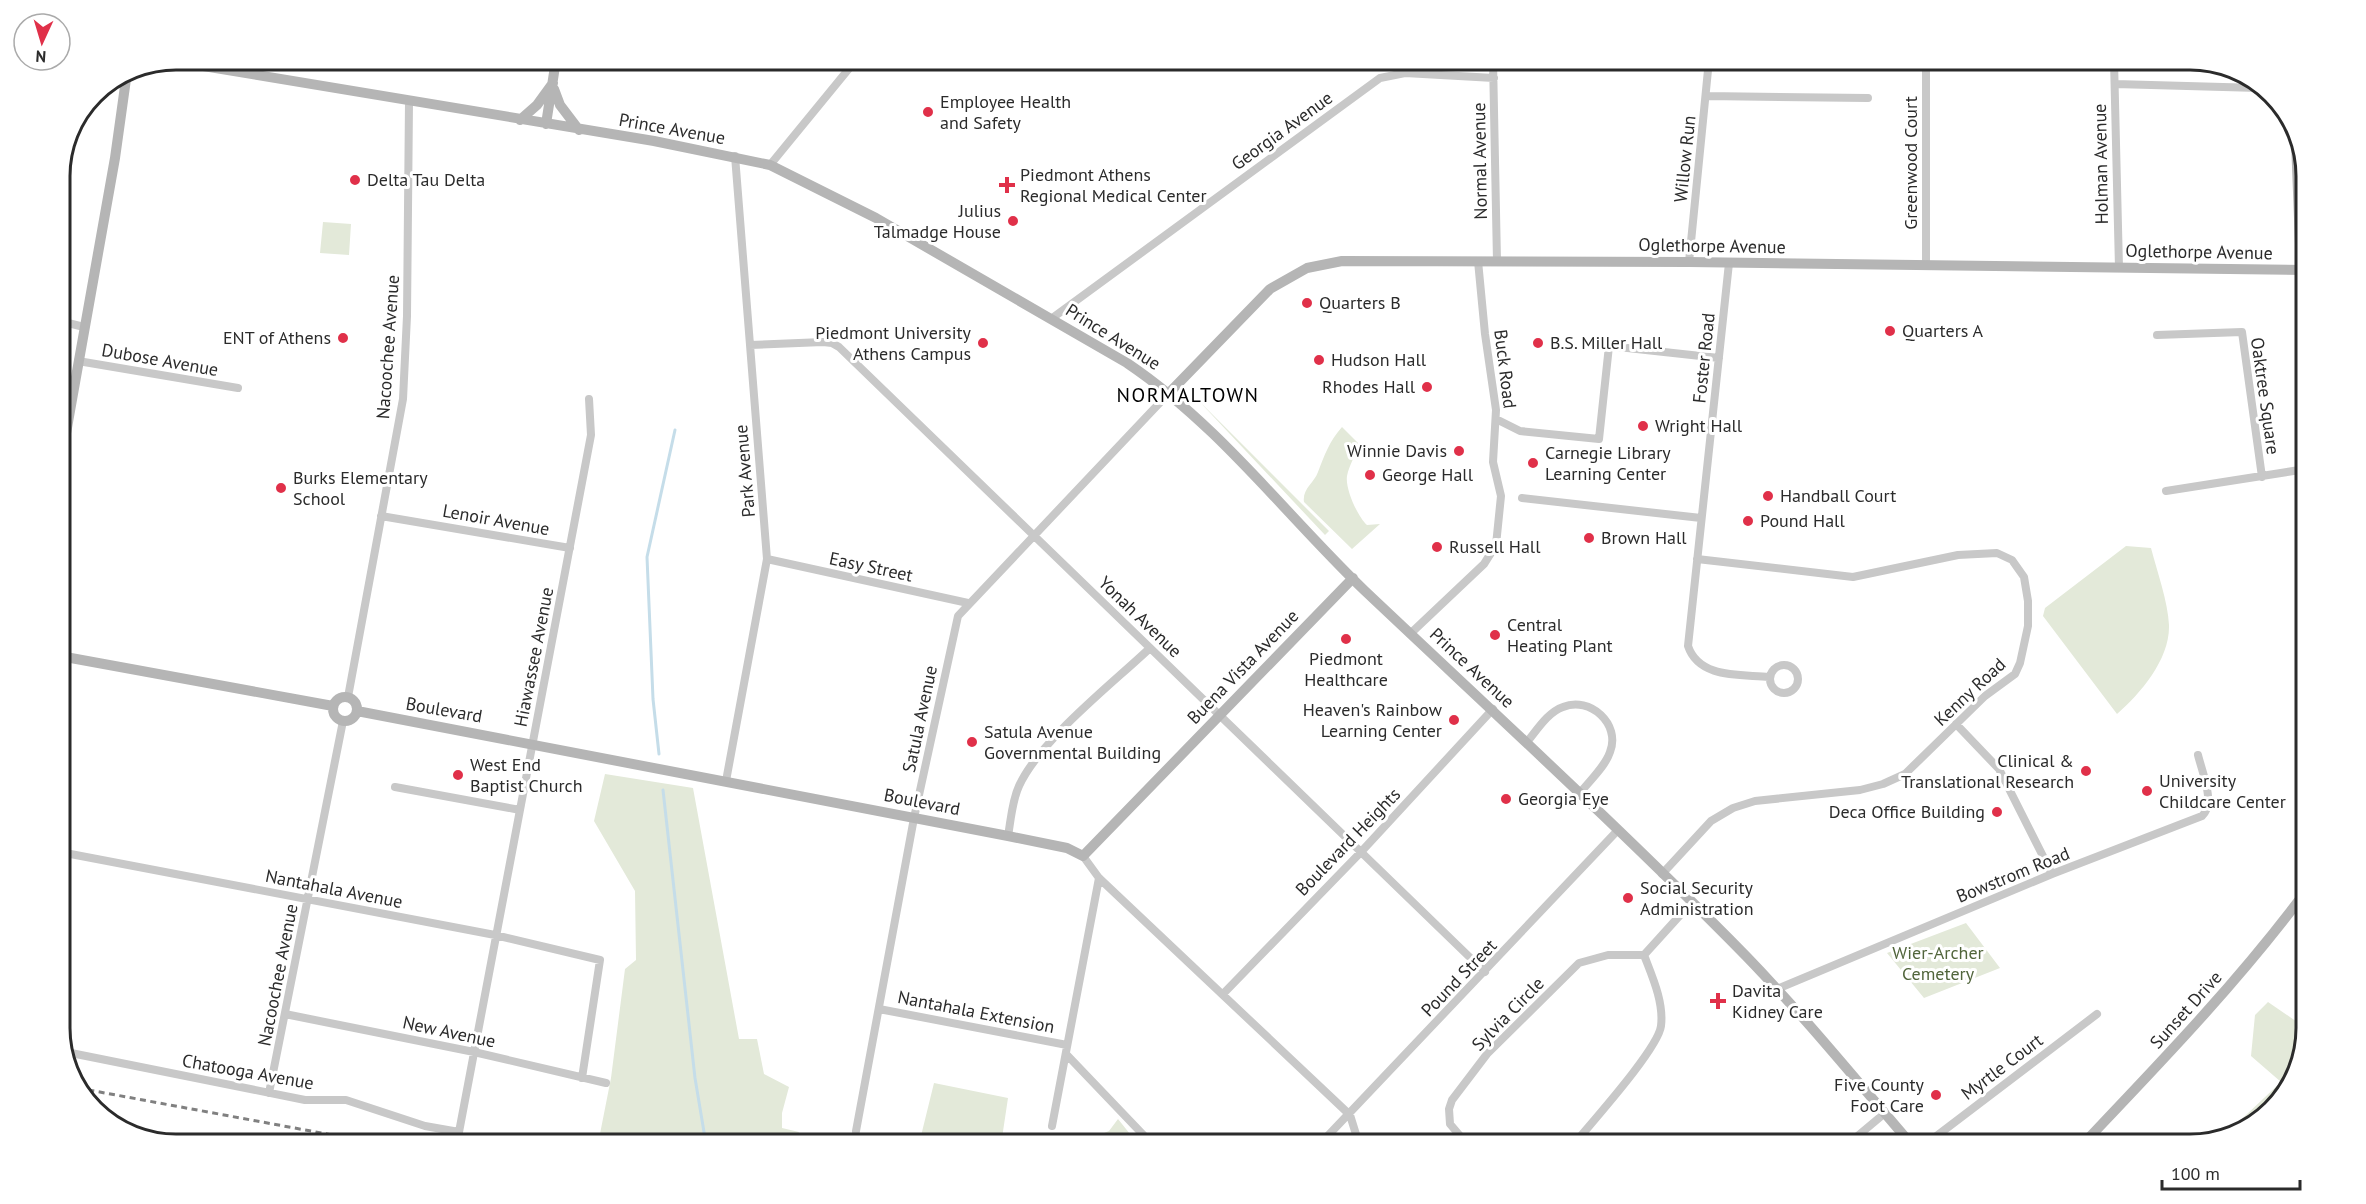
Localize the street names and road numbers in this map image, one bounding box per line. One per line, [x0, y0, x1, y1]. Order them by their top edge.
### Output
street label: Georgia Avenue [1227, 86, 1337, 175]
street label: Greenwood Court [1899, 96, 1922, 230]
street label: Normal Avenue [1467, 102, 1492, 220]
street label: Holman Avenue [2088, 103, 2113, 225]
street label: Prince Avenue [617, 108, 727, 149]
street label: Willow Run [1668, 114, 1701, 204]
street label: Oglethorpe Avenue [1638, 233, 1786, 258]
street label: Oglethorpe Avenue [2125, 239, 2273, 264]
street label: Nacoochee Avenue [371, 274, 404, 420]
street label: Prince Avenue [1062, 298, 1165, 375]
street label: Foster Road [1687, 312, 1720, 404]
street label: Buck Road [1489, 328, 1522, 410]
street label: Oaktree Square [2246, 336, 2285, 456]
street label: Dubose Avenue [100, 338, 220, 381]
street label: Park Avenue [729, 424, 760, 518]
street label: Lenoir Avenue [441, 499, 551, 540]
street label: Easy Street [827, 546, 915, 587]
street label: Yonah Avenue [1094, 571, 1187, 662]
street label: Hiawassee Avenue [509, 585, 558, 729]
street label: Buena Vista Avenue [1182, 605, 1303, 729]
street label: Prince Avenue [1425, 623, 1519, 713]
street label: Kenny Road [1929, 653, 2010, 731]
street label: Satula Avenue [897, 663, 942, 775]
street label: Boulevard [404, 691, 484, 728]
street label: Boulevard [882, 783, 962, 820]
street label: Boulevard Heights [1290, 783, 1405, 900]
street label: Bowstrom Road [1953, 841, 2073, 908]
street label: Nantahala Avenue [264, 864, 405, 913]
street label: Nacoochee Avenue [252, 902, 303, 1048]
street label: Pound Street [1416, 934, 1501, 1021]
street label: Sunset Drive [2145, 966, 2227, 1053]
street label: Sylvia Circle [1467, 972, 1549, 1056]
street label: Nantahala Extension [896, 985, 1057, 1038]
street label: New Avenue [401, 1010, 498, 1053]
street label: Myrtle Court [1956, 1028, 2047, 1105]
street label: Chatooga Avenue [180, 1049, 316, 1094]

